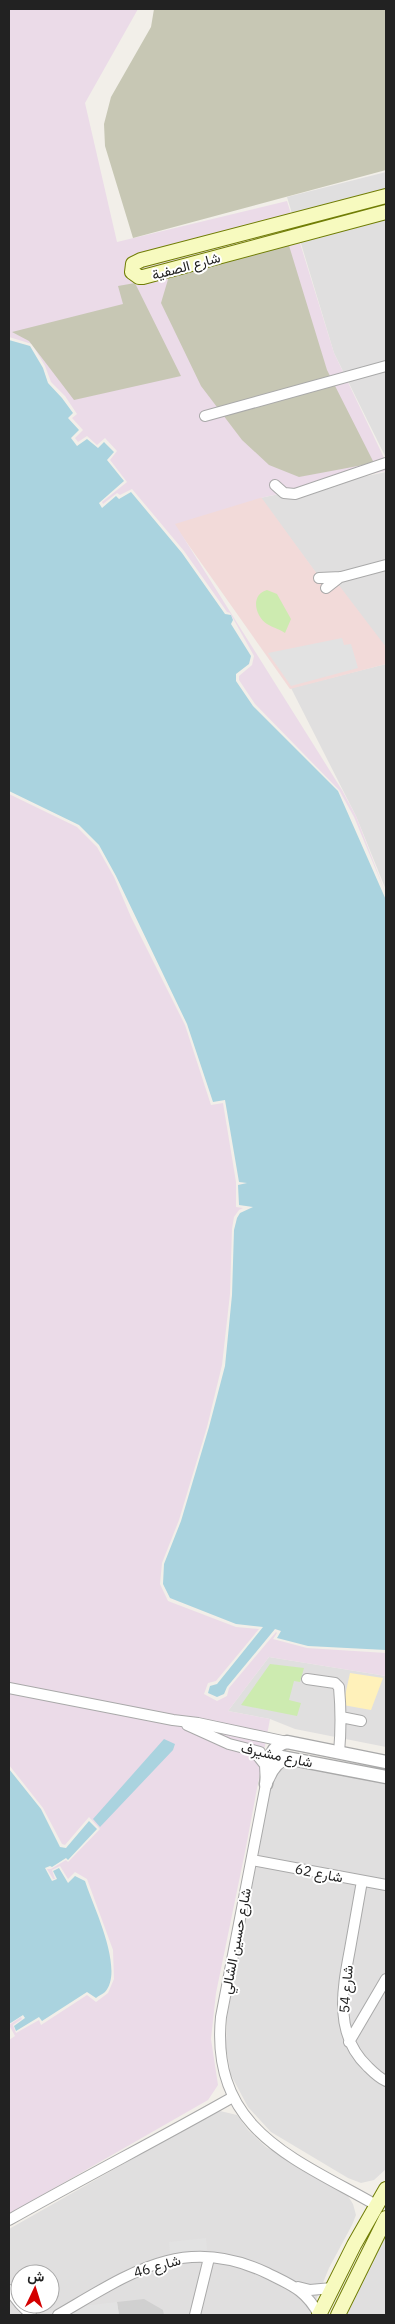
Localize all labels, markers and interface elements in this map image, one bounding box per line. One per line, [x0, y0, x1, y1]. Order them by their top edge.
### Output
street label: شارع الصفية [150, 248, 223, 286]
street label: شارع مشيرف [239, 1739, 315, 1773]
street label: شارع 62 [293, 1860, 344, 1888]
street label: شارع حسين الشالي [217, 1887, 258, 1996]
street label: شارع 54 [335, 1964, 359, 2014]
street label: شارع 46 [131, 2251, 183, 2283]
north arrow [10, 2264, 60, 2314]
text: ش [27, 2266, 45, 2286]

